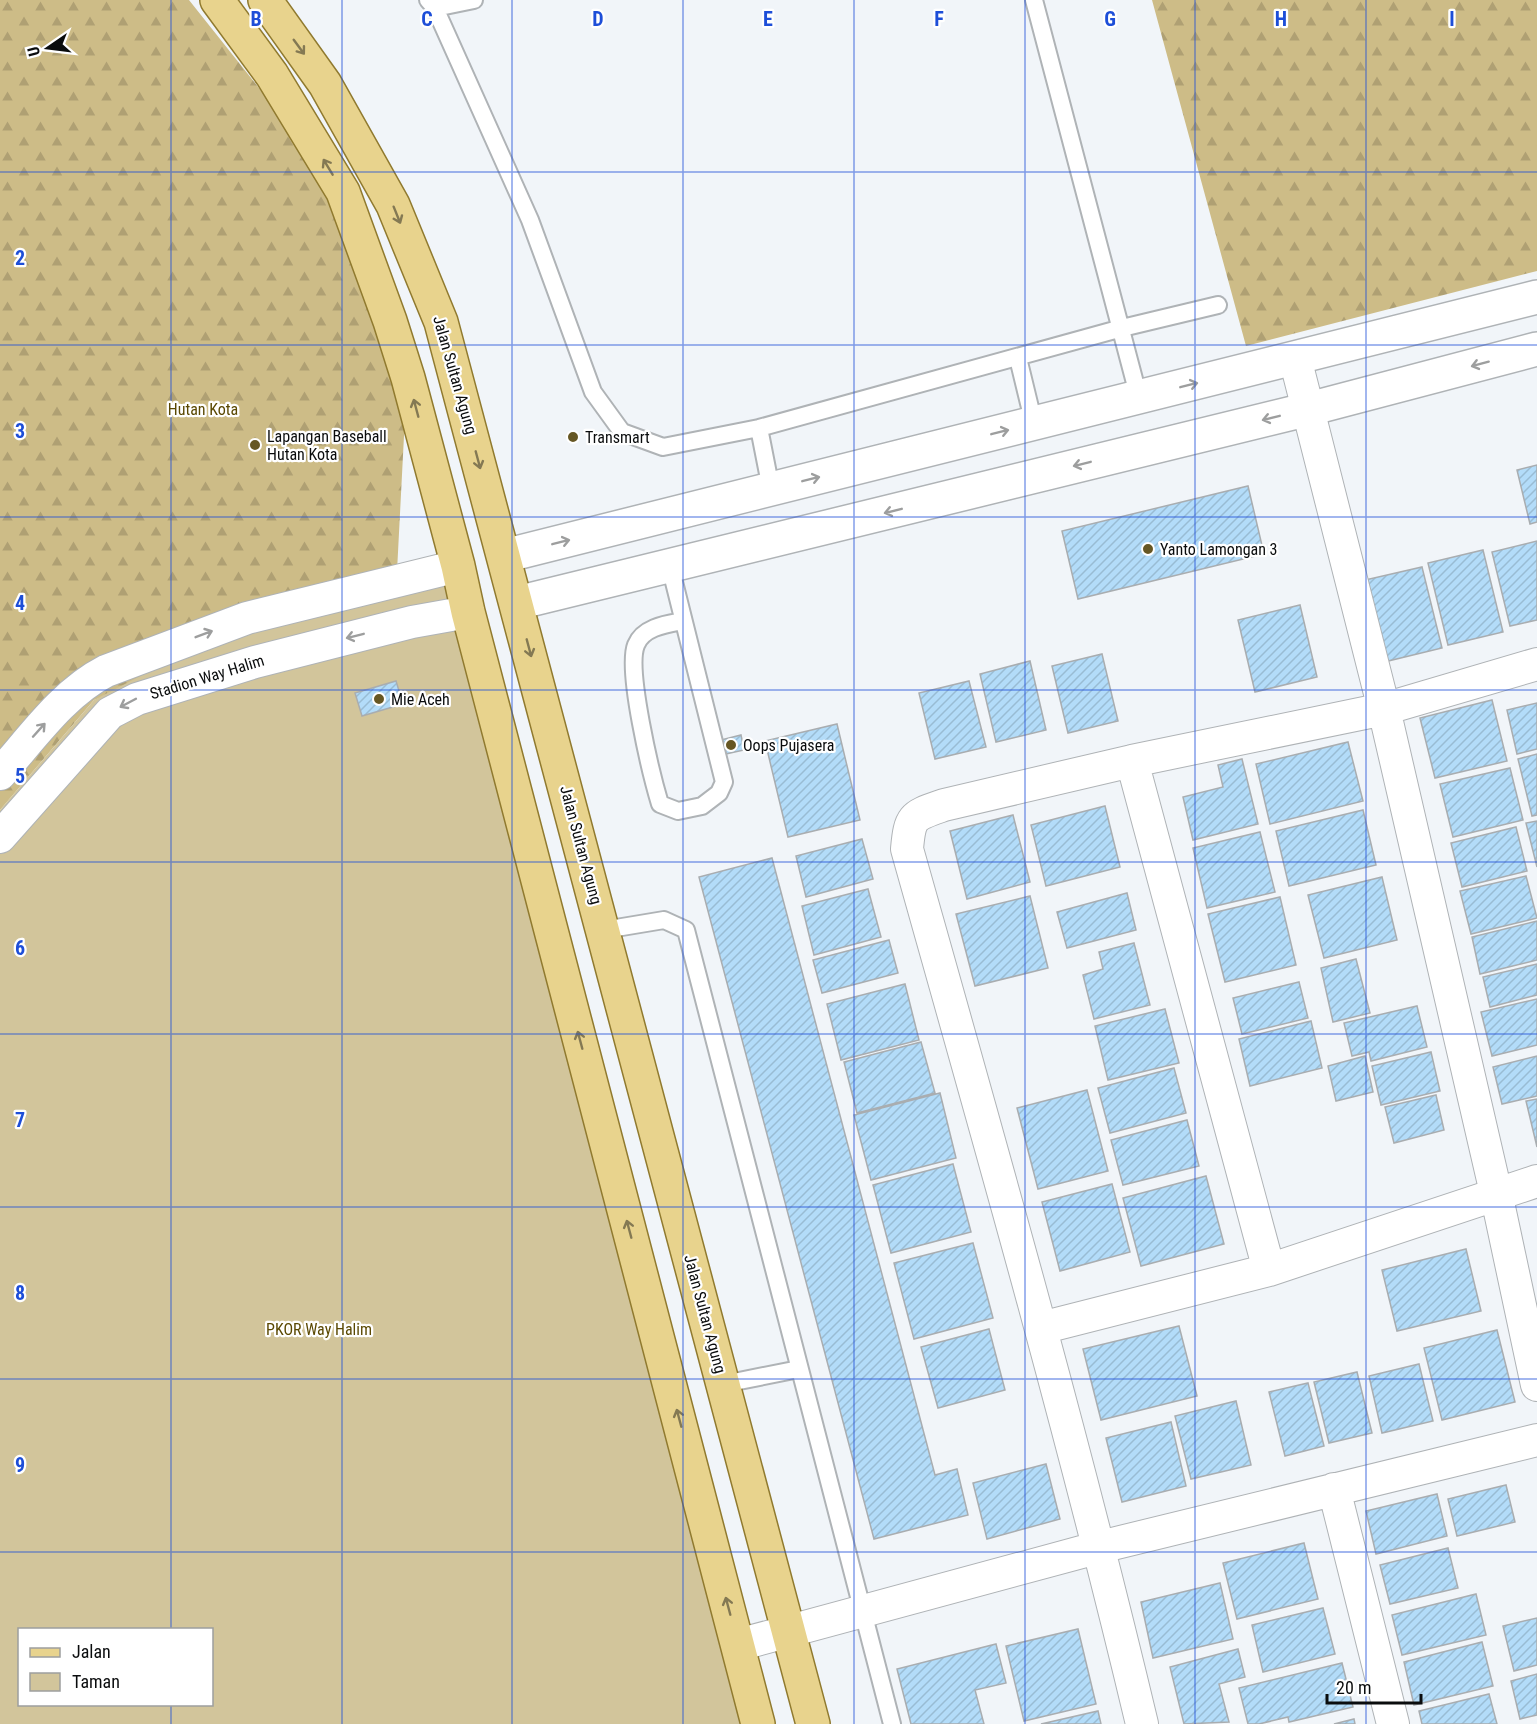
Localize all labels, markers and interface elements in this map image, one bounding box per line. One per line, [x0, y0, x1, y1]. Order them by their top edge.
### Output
text: B [250, 7, 262, 31]
text: C [421, 7, 433, 31]
text: D [592, 7, 604, 31]
text: E [763, 7, 773, 31]
text: F [934, 7, 944, 31]
text: G [1104, 7, 1116, 31]
text: H [1275, 7, 1287, 31]
text: I [1449, 7, 1455, 31]
north arrow [18, 18, 78, 78]
one-way arrow [293, 39, 305, 55]
text: U [24, 45, 44, 58]
one-way arrow [321, 159, 333, 176]
one-way arrow [392, 206, 403, 224]
text: 2 [15, 246, 25, 270]
street label: Jalan Sultan Agung [429, 314, 481, 436]
one-way arrow [1471, 358, 1490, 370]
one-way arrow [1179, 378, 1198, 390]
one-way arrow [410, 399, 421, 418]
park label: Hutan Kota [168, 400, 238, 419]
one-way arrow [1262, 412, 1281, 424]
text: 3 [15, 419, 25, 443]
one-way arrow [990, 426, 1009, 438]
place label: Lapangan Baseball Hutan Kota [267, 427, 387, 464]
place label: Transmart [585, 428, 650, 447]
marker: Transmart [566, 430, 580, 444]
marker: Lapangan Baseball Hutan Kota [248, 438, 262, 452]
one-way arrow [473, 450, 484, 469]
one-way arrow [1073, 459, 1092, 471]
one-way arrow [801, 473, 820, 485]
one-way arrow [883, 505, 902, 517]
one-way arrow [551, 535, 570, 547]
place label: Yanto Lamongan 3 [1160, 540, 1278, 559]
marker: Yanto Lamongan 3 [1141, 542, 1155, 556]
text: 4 [15, 591, 25, 615]
one-way arrow [194, 628, 213, 639]
one-way arrow [346, 631, 365, 643]
one-way arrow [523, 638, 535, 657]
street label: Stadion Way Halim [148, 651, 266, 703]
place label: Mie Aceh [391, 690, 450, 709]
marker: Mie Aceh [372, 692, 386, 706]
one-way arrow [120, 697, 137, 709]
one-way arrow [32, 723, 46, 738]
place label: Oops Pujasera [743, 736, 834, 755]
marker: Oops Pujasera [724, 738, 738, 752]
text: 5 [15, 764, 25, 788]
street label: Jalan Sultan Agung [556, 784, 606, 906]
text: 6 [15, 936, 25, 960]
one-way arrow [574, 1031, 585, 1050]
text: 7 [15, 1108, 25, 1132]
one-way arrow [623, 1220, 635, 1239]
street label: Jalan Sultan Agung [680, 1253, 730, 1375]
text: 8 [15, 1281, 25, 1305]
park label: PKOR Way Halim [266, 1320, 372, 1339]
one-way arrow [673, 1408, 684, 1427]
text: 9 [15, 1453, 25, 1477]
one-way arrow [722, 1597, 734, 1616]
legend [18, 1628, 213, 1706]
text: Jalan [72, 1641, 111, 1662]
scale bar [1327, 1667, 1422, 1705]
text: Taman [72, 1671, 120, 1692]
text: 20 m [1336, 1677, 1371, 1698]

